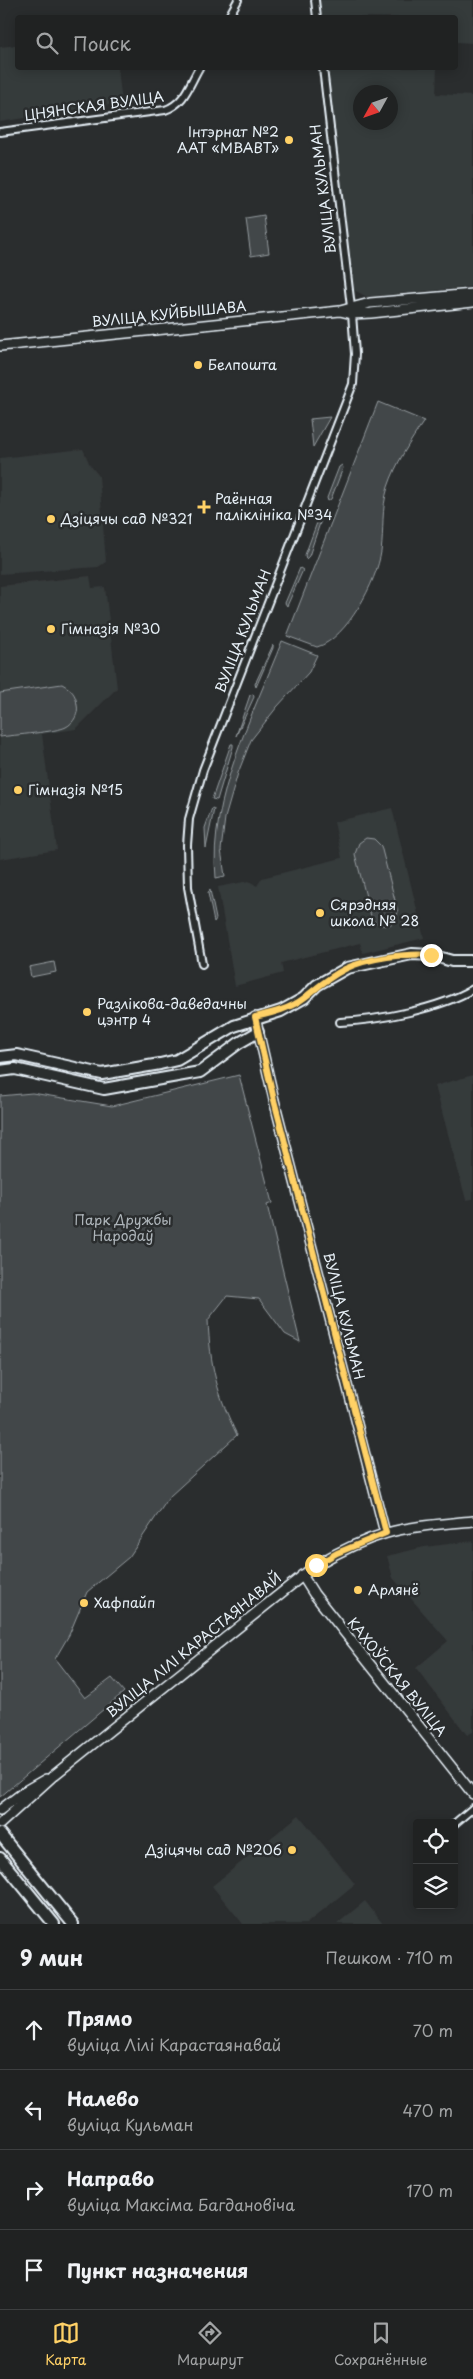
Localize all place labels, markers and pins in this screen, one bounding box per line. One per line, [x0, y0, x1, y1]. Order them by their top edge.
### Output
place label: Інтэрнат №2 ААТ «МВАВТ» [177, 121, 279, 158]
marker: Інтэрнат №2 ААТ «МВАВТ» [283, 134, 295, 146]
place label: Белпошта [208, 354, 277, 375]
marker: Белпошта [192, 359, 204, 371]
place label: Раённая паліклініка №34 [215, 488, 333, 525]
marker: Раённая паліклініка №34 [197, 500, 211, 514]
place label: Дзіцячы сад №321 [60, 508, 192, 529]
marker: Дзіцячы сад №321 [45, 513, 57, 525]
place label: Гімназія №30 [61, 618, 160, 639]
marker: Гімназія №30 [45, 623, 57, 635]
place label: Гімназія №15 [28, 779, 123, 800]
marker: Гімназія №15 [12, 784, 24, 796]
place label: Сярэдняя школа № 28 [330, 894, 419, 931]
marker: Сярэдняя школа № 28 [314, 907, 326, 919]
place label: Разлікова-даведачны цэнтр 4 [97, 993, 247, 1030]
marker: Разлікова-даведачны цэнтр 4 [81, 1006, 93, 1018]
place label: Арлянё [368, 1579, 419, 1600]
marker: Арлянё [352, 1584, 364, 1596]
place label: Хафпайп [94, 1592, 155, 1613]
marker: Хафпайп [78, 1597, 90, 1609]
place label: Дзіцячы сад №206 [145, 1839, 282, 1860]
marker: Дзіцячы сад №206 [286, 1844, 298, 1856]

